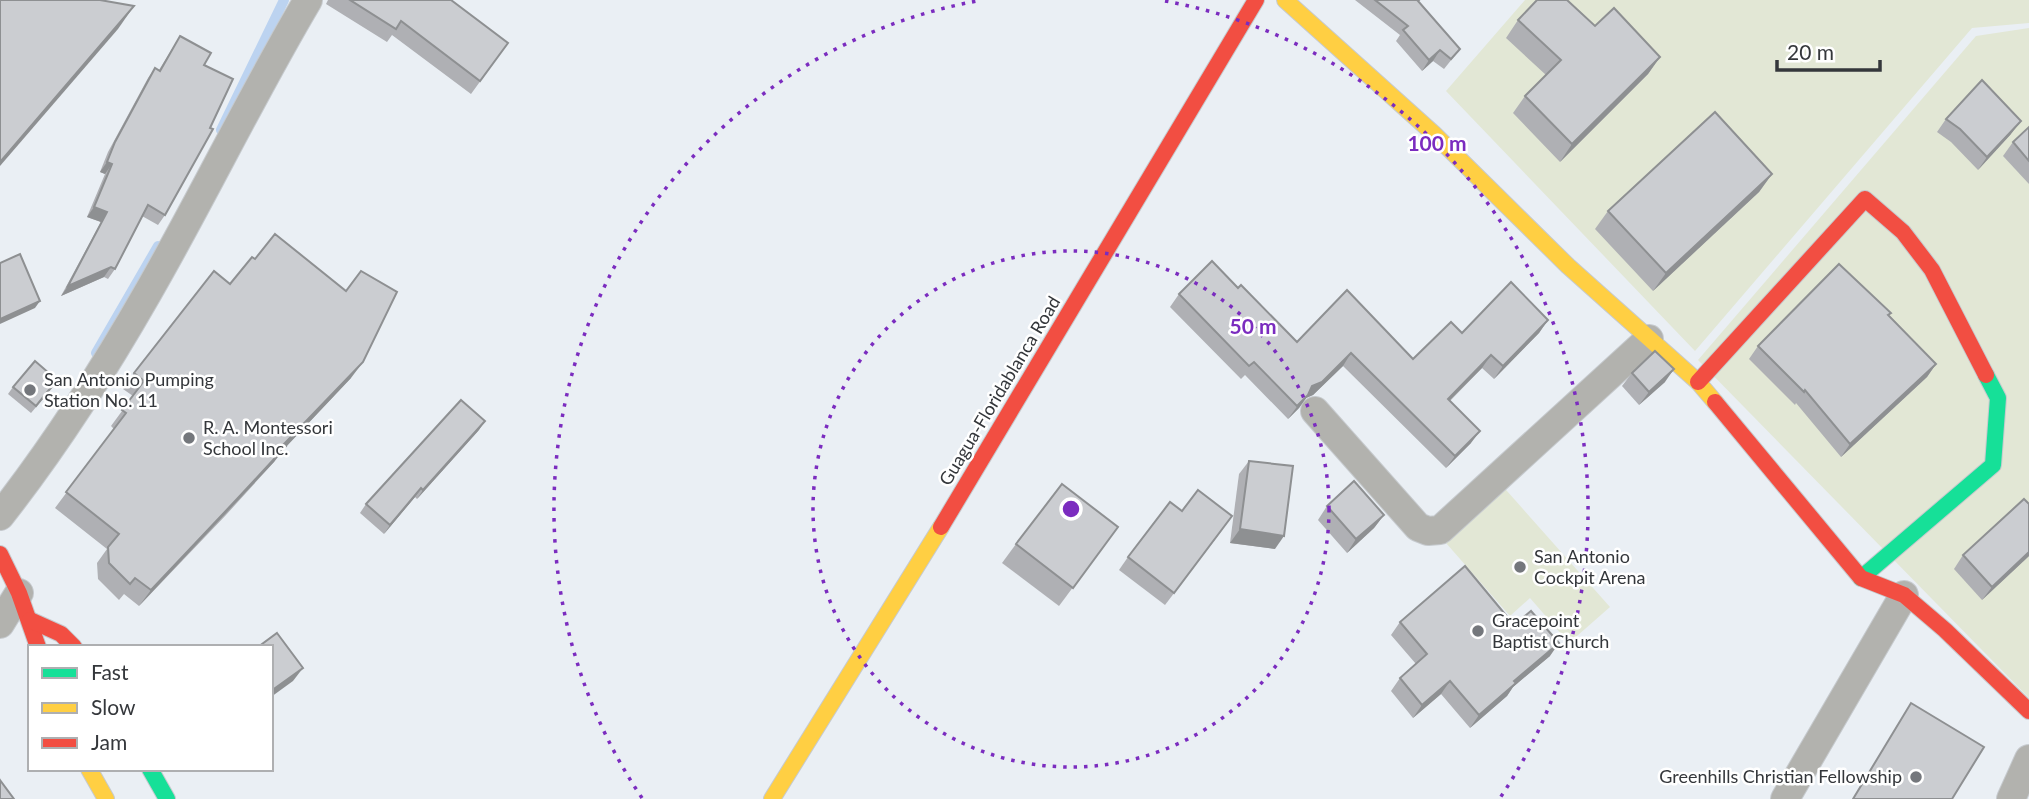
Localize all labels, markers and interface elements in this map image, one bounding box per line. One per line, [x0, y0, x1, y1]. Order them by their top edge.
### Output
scale bar [1777, 28, 1880, 72]
text: 20 m [1787, 39, 1834, 64]
text: 100 m [1407, 130, 1467, 155]
street label: Guagua-Floridablanca Road [934, 292, 1064, 489]
text: 50 m [1229, 313, 1277, 338]
place label: San Antonio Pumping Station No. 11 [44, 368, 214, 411]
marker: San Antonio Pumping Station No. 11 [22, 382, 38, 398]
place label: R. A. Montessori School Inc. [203, 416, 333, 459]
marker: R. A. Montessori School Inc. [181, 430, 197, 446]
centre of rings [1059, 497, 1083, 521]
place label: San Antonio Cockpit Arena [1534, 545, 1645, 588]
marker: San Antonio Cockpit Arena [1512, 559, 1528, 575]
place label: Gracepoint Baptist Church [1492, 609, 1609, 652]
marker: Gracepoint Baptist Church [1470, 623, 1486, 639]
legend [28, 645, 273, 771]
text: Fast [91, 659, 129, 684]
text: Slow [91, 694, 136, 719]
text: Jam [91, 729, 127, 754]
place label: Greenhills Christian Fellowship [1659, 765, 1902, 787]
marker: Greenhills Christian Fellowship [1908, 769, 1924, 785]

